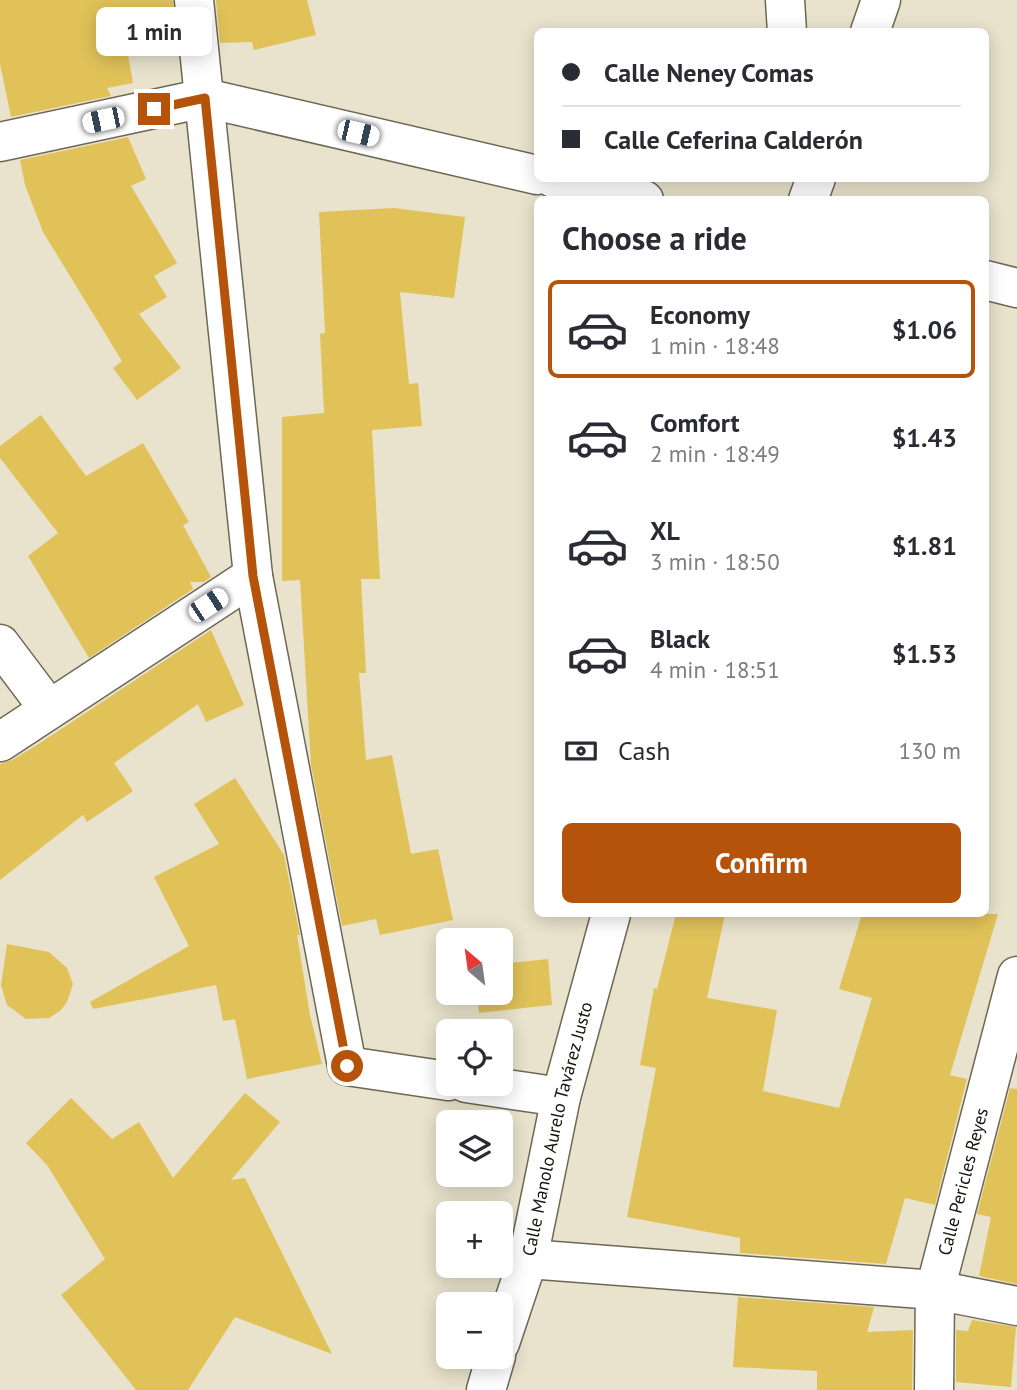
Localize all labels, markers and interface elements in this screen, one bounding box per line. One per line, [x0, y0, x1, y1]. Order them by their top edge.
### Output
callout: 1 min [96, 7, 212, 56]
text: 1 min [126, 17, 182, 46]
text: Calle Neney Comas [604, 56, 814, 89]
route end [138, 93, 170, 125]
car [81, 105, 126, 135]
car [336, 118, 381, 148]
text: Calle Ceferina Calderón [604, 123, 863, 156]
text: Choose a ride [562, 217, 747, 259]
icon: car [566, 298, 629, 361]
text: Economy [650, 298, 750, 331]
text: $1.06 [892, 313, 957, 346]
text: 1 min · 18:48 [650, 331, 780, 360]
icon: car [566, 406, 629, 469]
text: Comfort [650, 406, 740, 439]
text: $1.43 [892, 421, 957, 454]
text: 2 min · 18:49 [650, 439, 780, 468]
icon: car [566, 514, 629, 577]
text: XL [650, 514, 680, 547]
text: $1.81 [892, 529, 957, 562]
text: 3 min · 18:50 [650, 547, 780, 576]
car [185, 585, 232, 625]
icon: car [566, 622, 629, 685]
text: Black [650, 622, 710, 655]
text: $1.53 [892, 637, 957, 670]
text: 4 min · 18:51 [650, 655, 780, 684]
icon: cash [562, 732, 600, 770]
text: Cash [618, 734, 670, 767]
text: 130 m [899, 736, 961, 765]
button: Confirm [562, 823, 961, 903]
north arrow [436, 928, 513, 1004]
map controls [436, 928, 513, 1369]
street label: Calle Manolo Aurelo Tavárez Justo [517, 999, 597, 1258]
button: locate [436, 1019, 513, 1096]
route start [331, 1050, 363, 1082]
street label: Calle Pericles Reyes [933, 1105, 993, 1258]
button: layers [436, 1110, 513, 1187]
button: + [436, 1201, 513, 1278]
button: − [436, 1292, 513, 1369]

